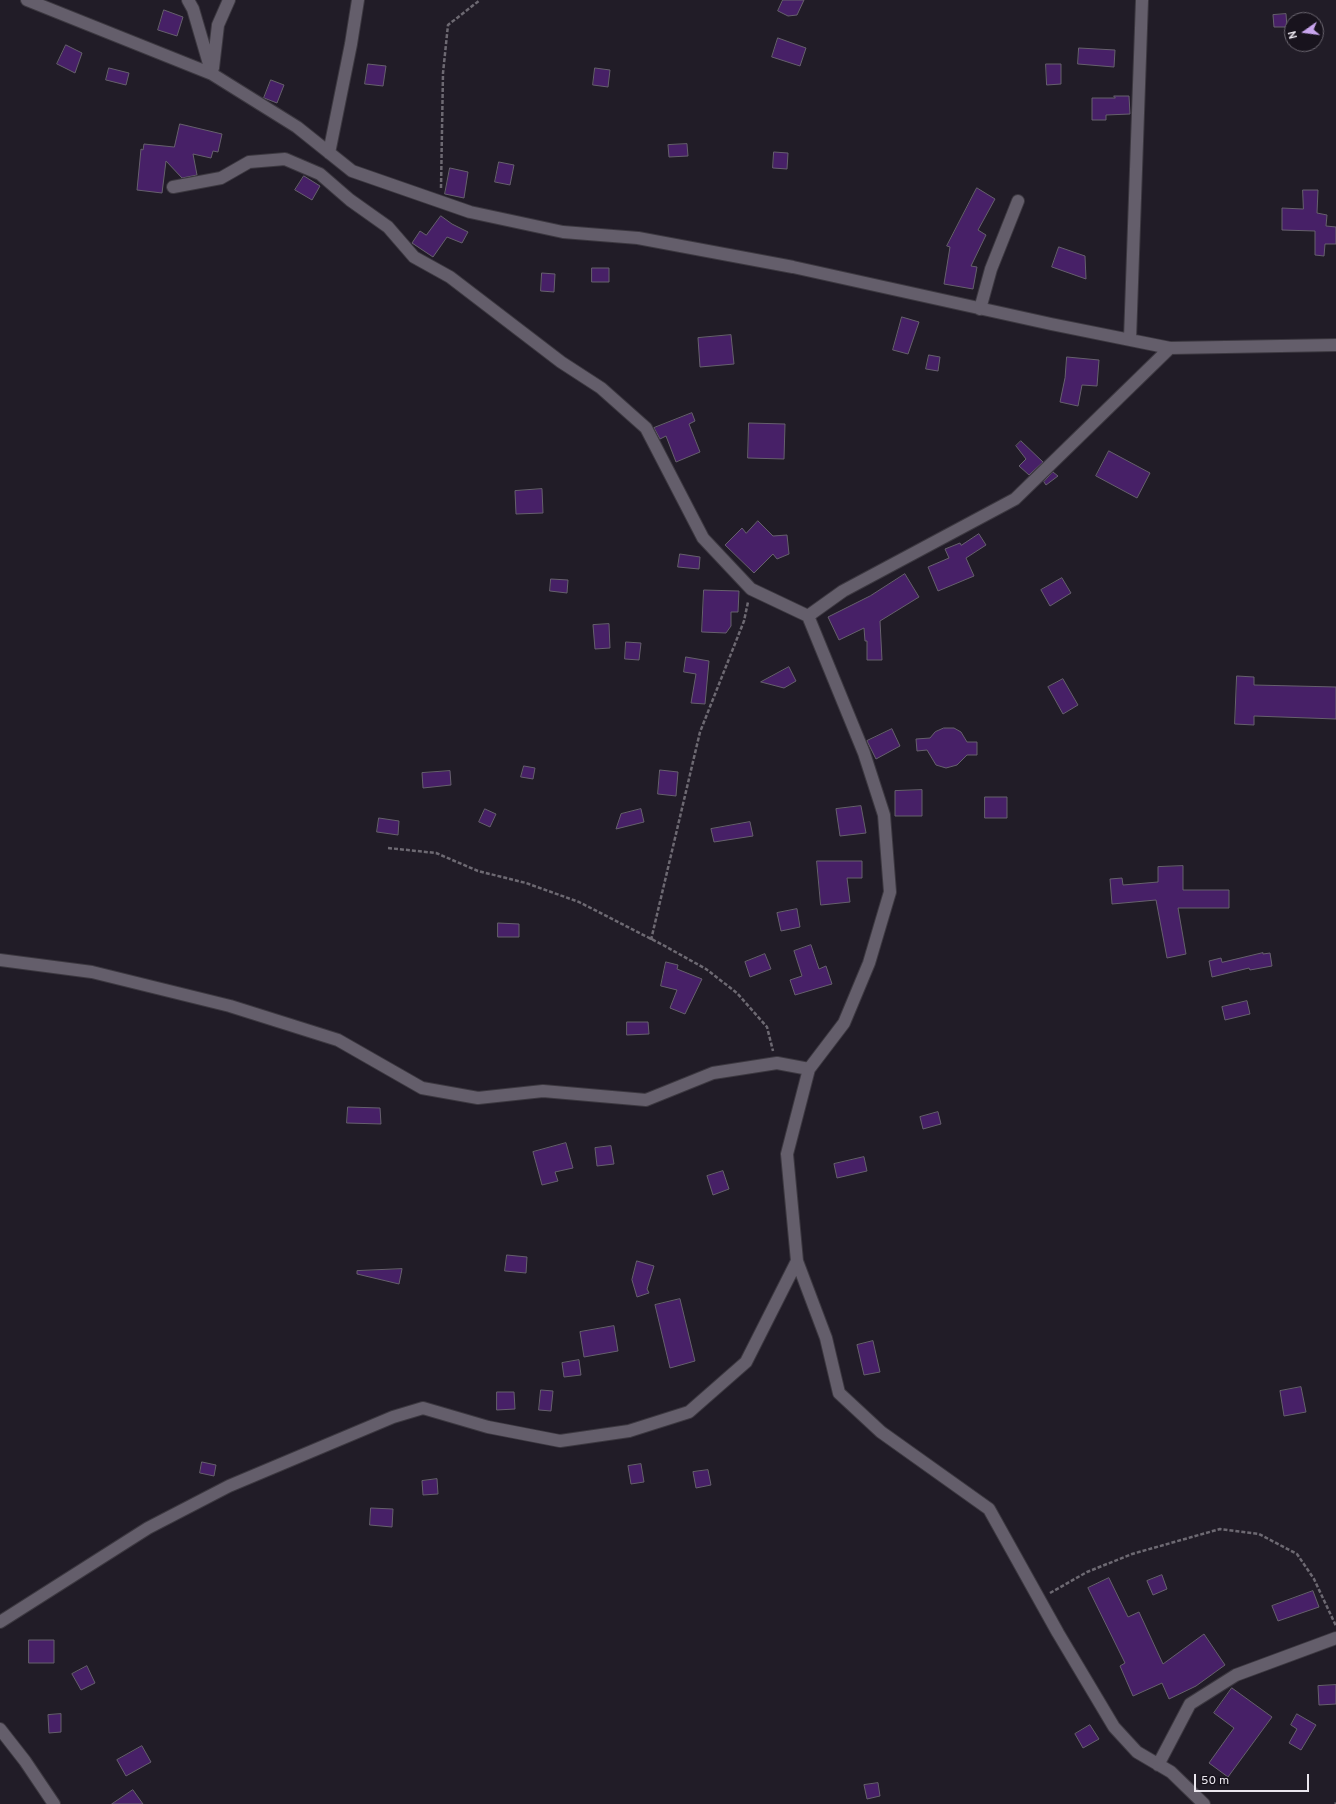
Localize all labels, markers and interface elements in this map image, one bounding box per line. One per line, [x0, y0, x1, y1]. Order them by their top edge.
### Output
north arrow [1284, 12, 1324, 52]
text: N [1286, 29, 1301, 40]
scale bar [1196, 1766, 1311, 1792]
text: 50 m [1201, 1773, 1229, 1789]

